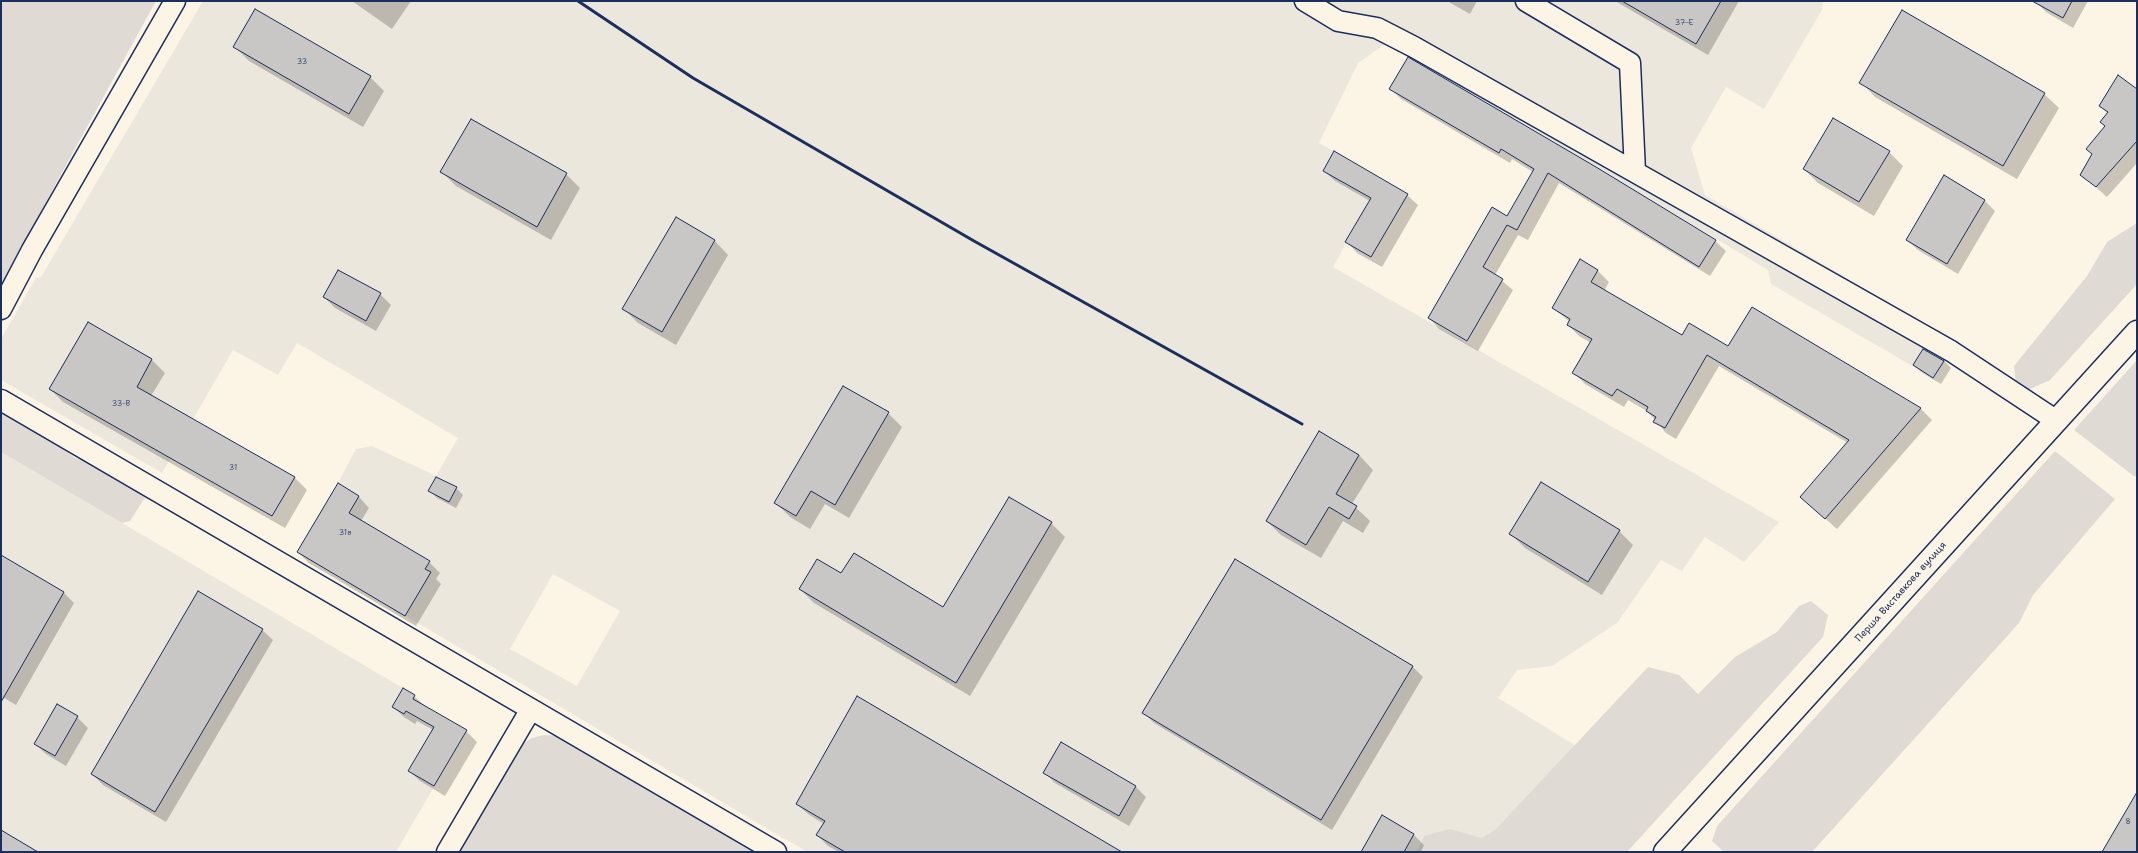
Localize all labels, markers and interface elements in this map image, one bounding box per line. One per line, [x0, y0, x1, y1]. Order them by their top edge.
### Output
house number: 37-Е [1675, 18, 1693, 28]
house number: 33 [297, 57, 307, 67]
house number: 33-В [112, 399, 130, 409]
house number: 31 [229, 463, 237, 473]
house number: 31в [339, 528, 351, 538]
street label: Перша Виставкова вулиця [1853, 539, 1949, 645]
house number: 8 [2125, 817, 2131, 827]

